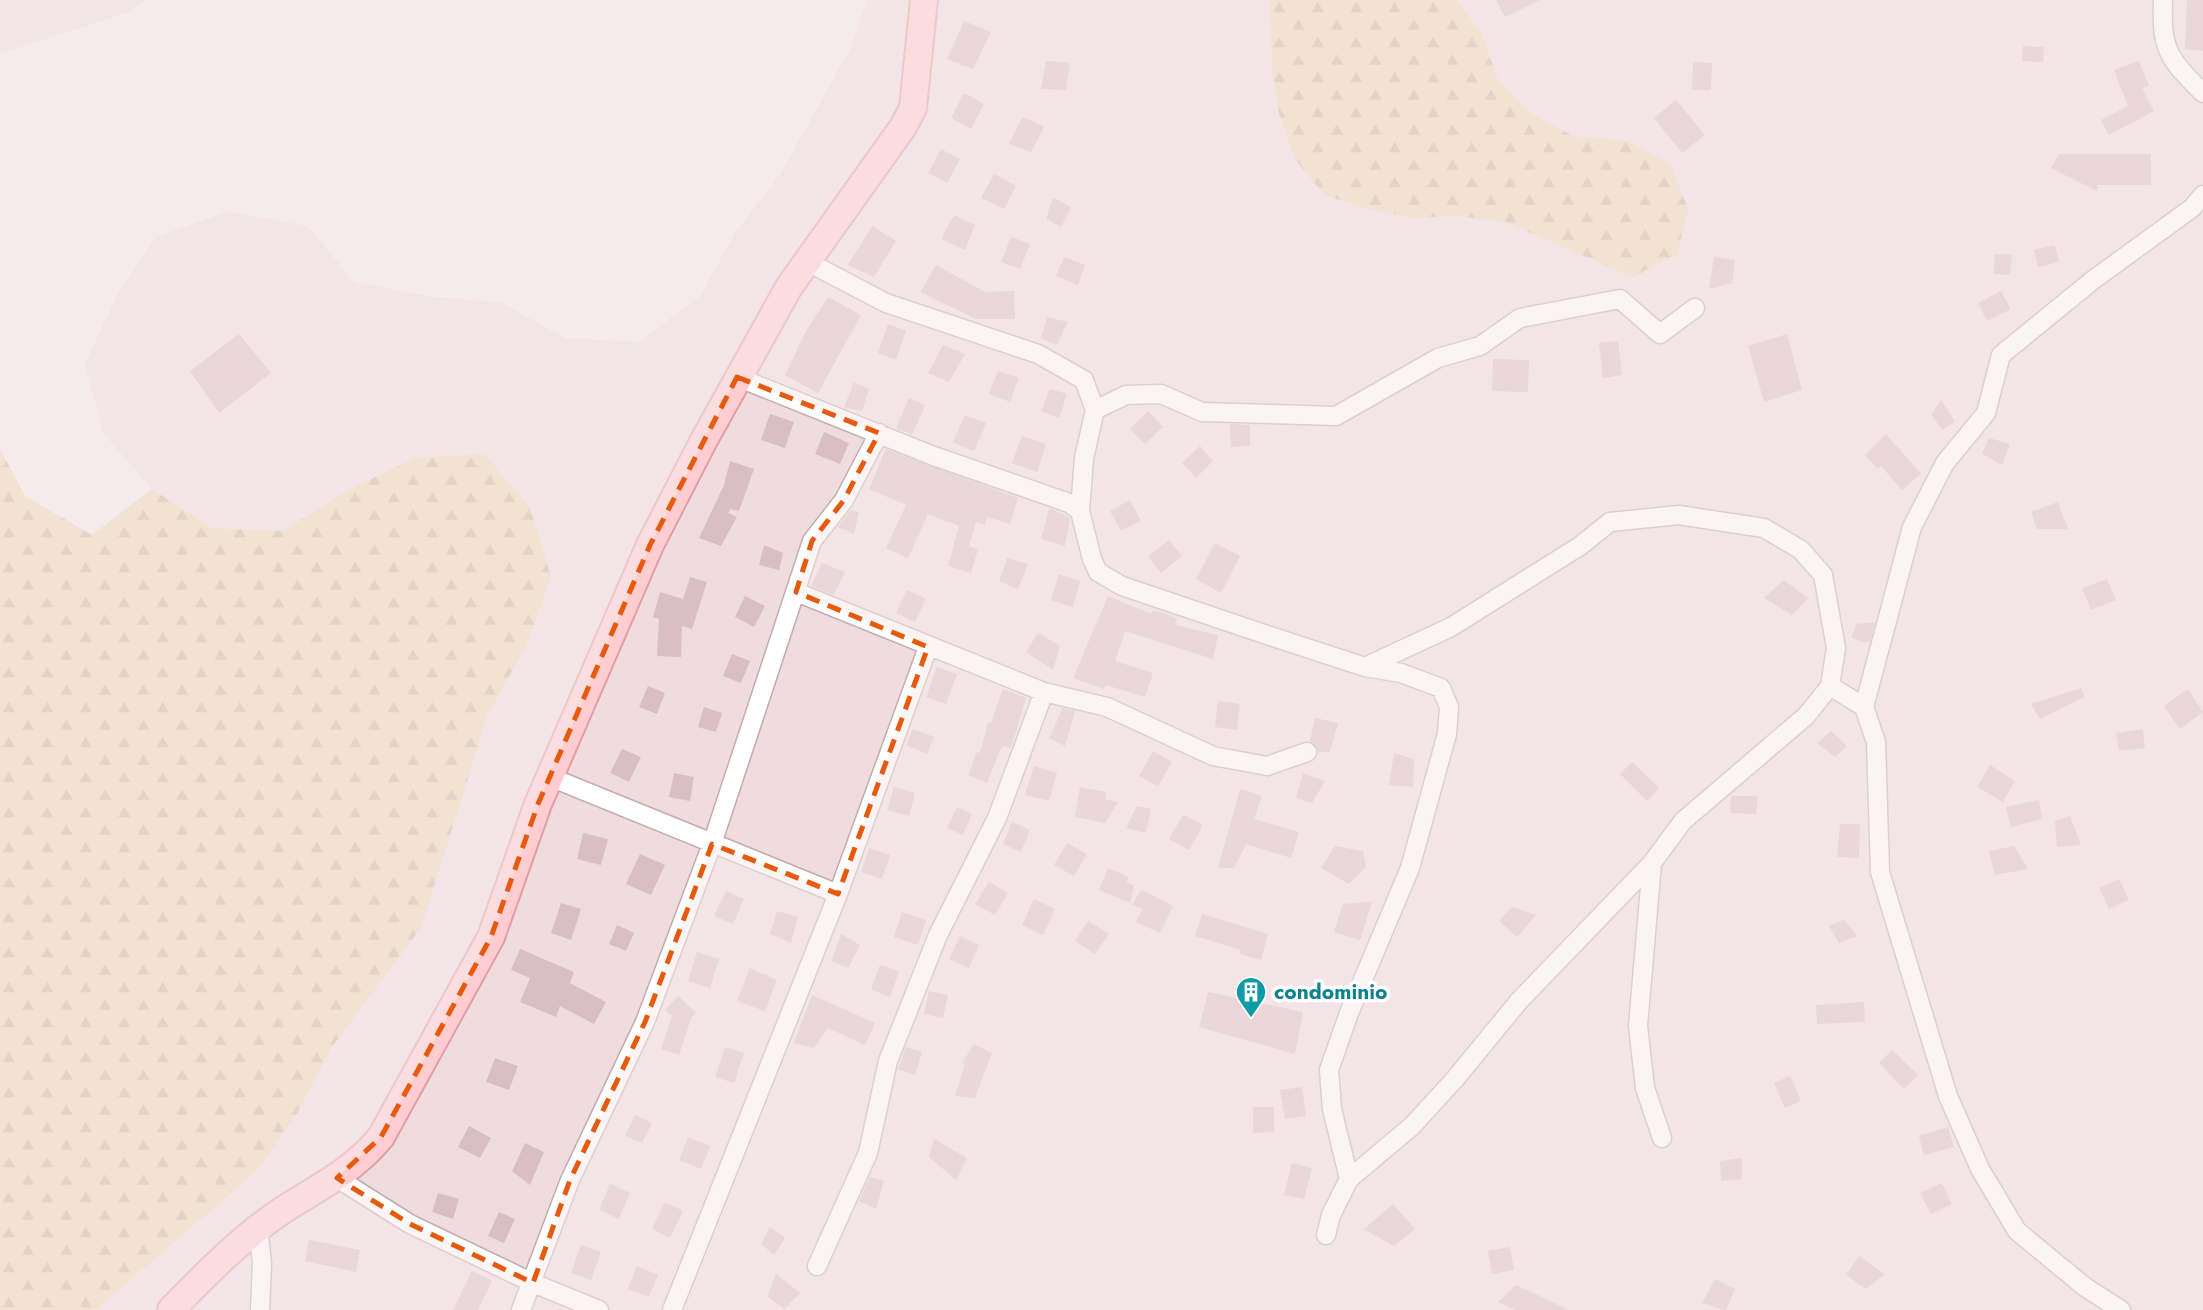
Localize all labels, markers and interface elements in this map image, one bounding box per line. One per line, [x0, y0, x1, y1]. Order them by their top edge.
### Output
building icon: condominio [1234, 975, 1268, 1019]
place label: condominio [1274, 977, 1387, 1007]

